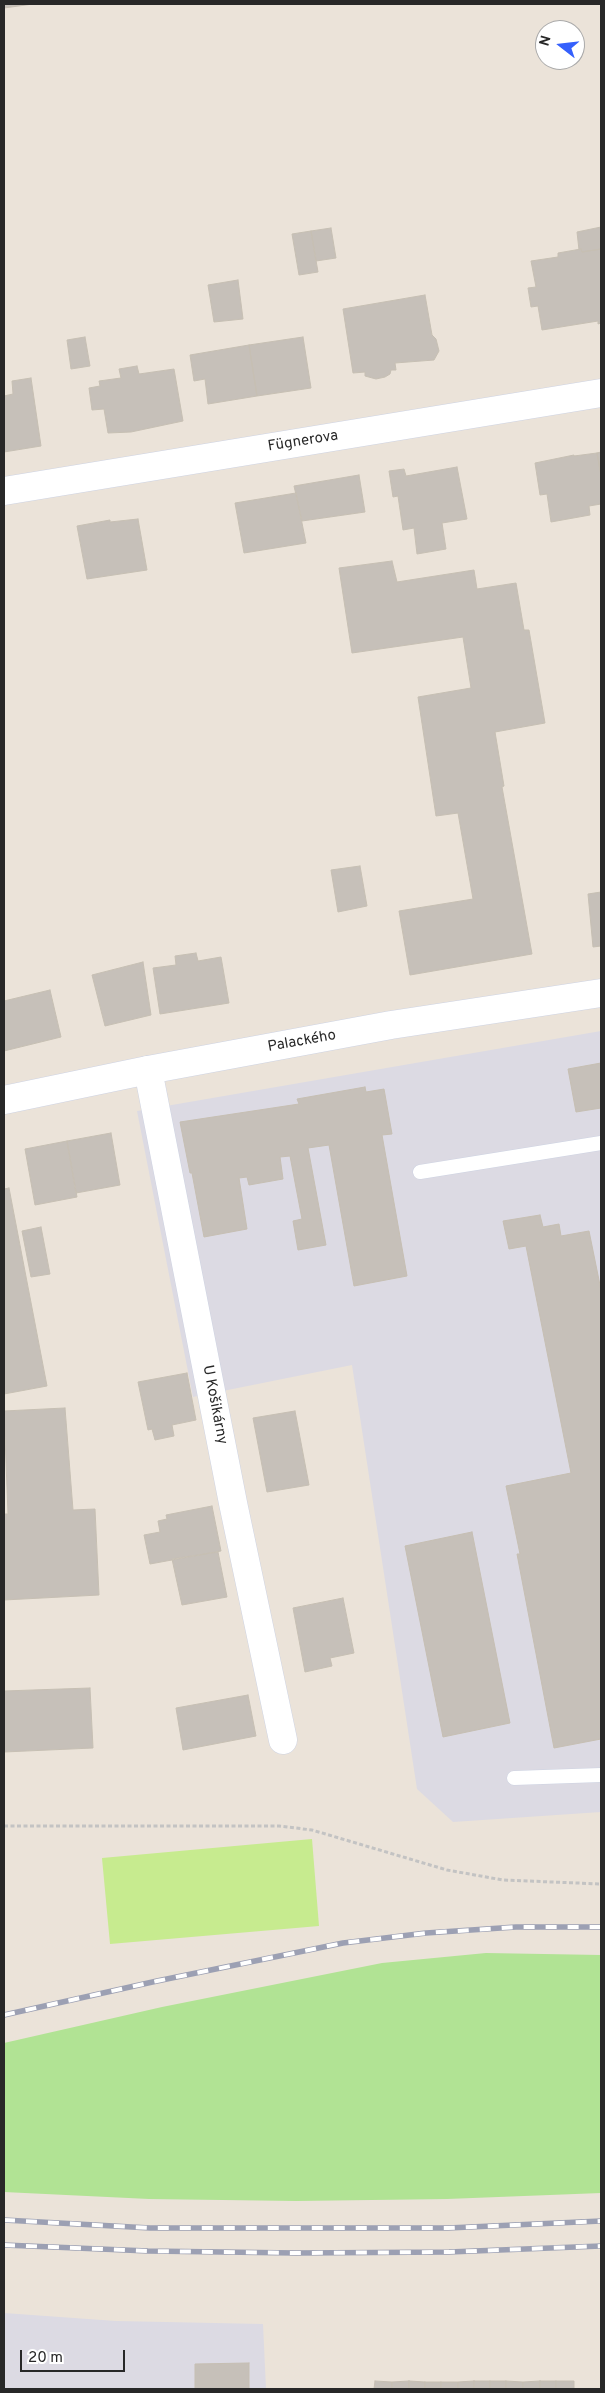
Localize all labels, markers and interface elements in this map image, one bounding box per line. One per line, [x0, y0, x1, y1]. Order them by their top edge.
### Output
north arrow [535, 20, 585, 70]
text: N [537, 34, 556, 48]
street label: Fügnerova [267, 428, 339, 456]
street label: Palackého [266, 1027, 338, 1057]
street label: U Košikárny [197, 1364, 231, 1446]
scale bar [22, 2340, 128, 2372]
text: 20 m [28, 2349, 63, 2368]

